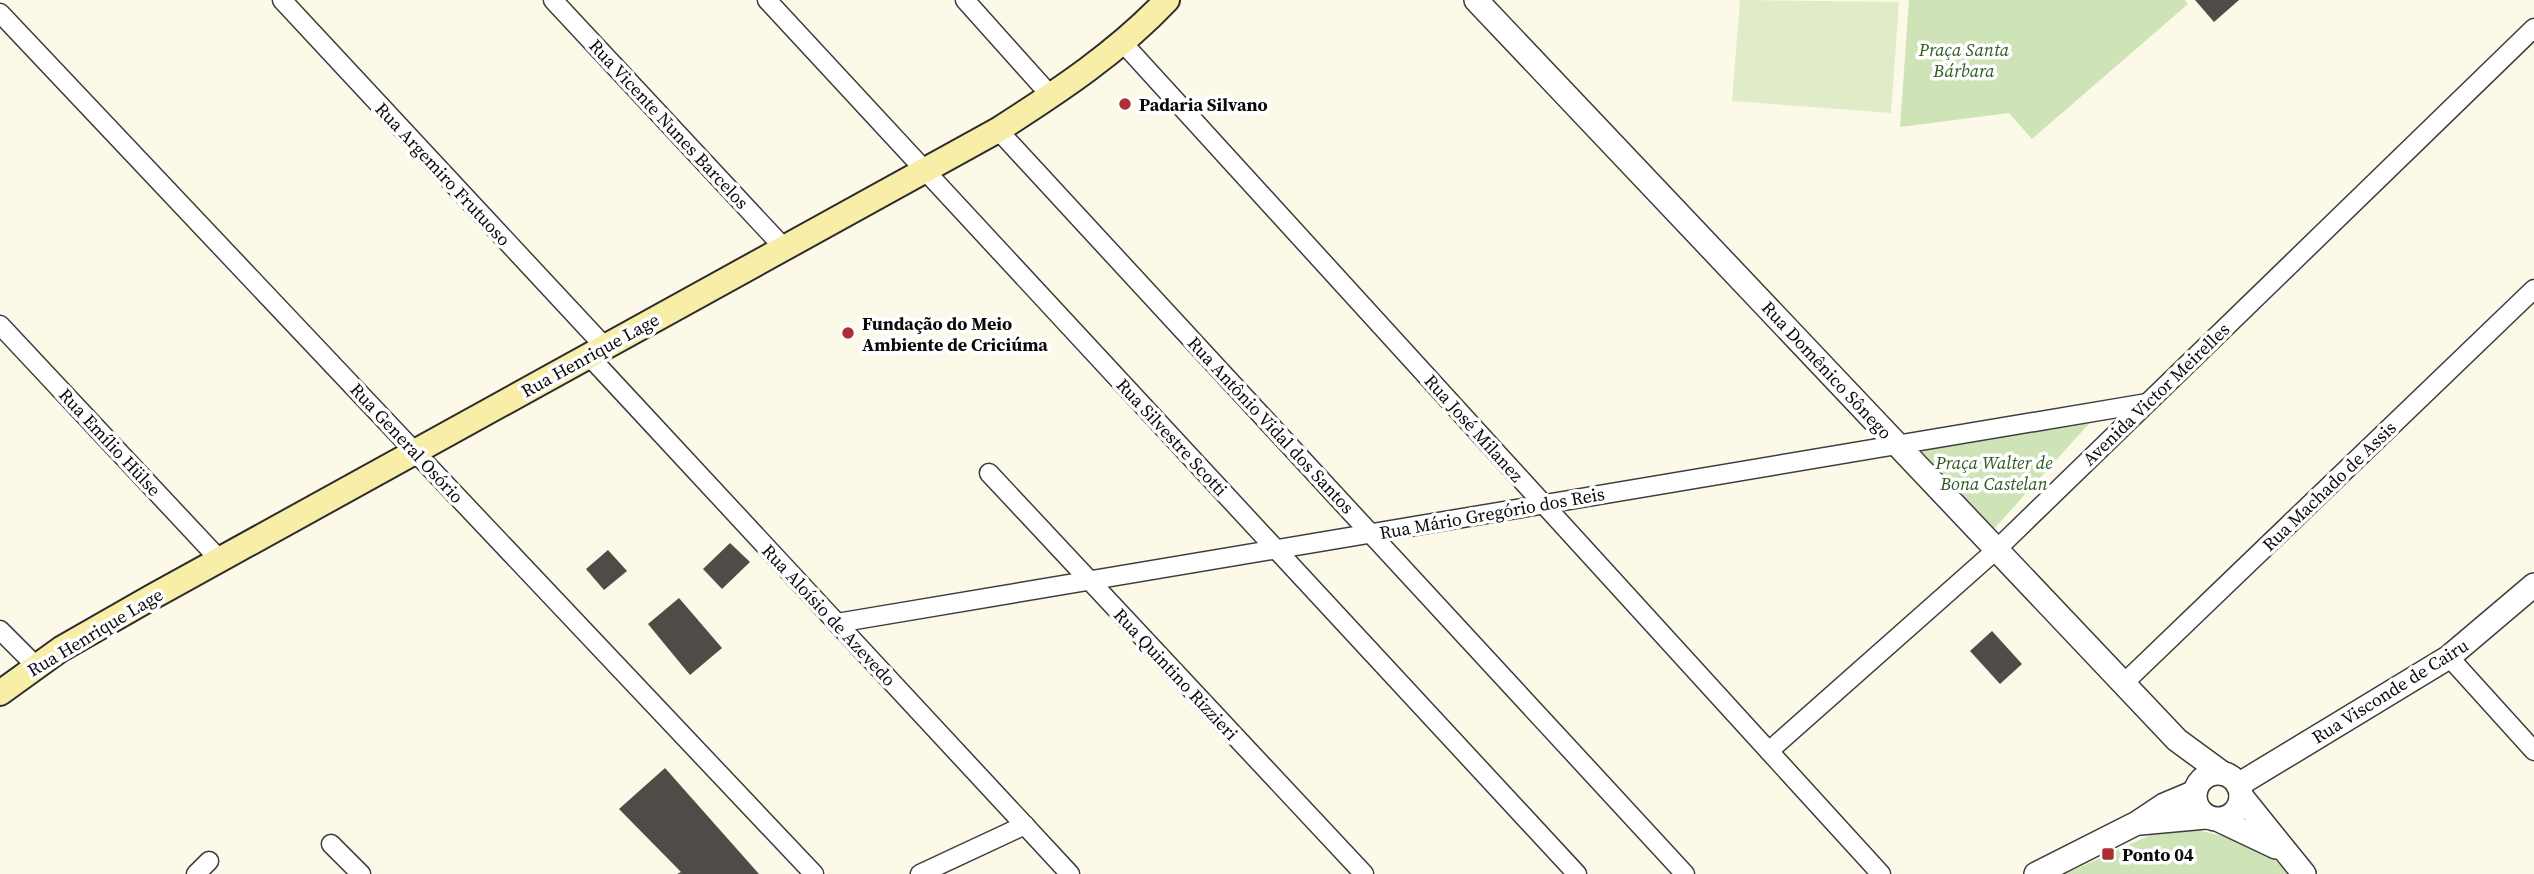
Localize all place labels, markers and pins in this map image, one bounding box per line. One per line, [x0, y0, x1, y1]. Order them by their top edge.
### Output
place label: Padaria Silvano [1139, 92, 1268, 117]
marker: Padaria Silvano [1117, 96, 1133, 112]
place label: Fundação do Meio Ambiente de Criciúma [862, 311, 1048, 357]
marker: Fundação do Meio Ambiente de Criciúma [840, 325, 856, 341]
place label: Ponto 04 [2122, 842, 2194, 867]
marker: Ponto 04 [2100, 846, 2116, 862]

